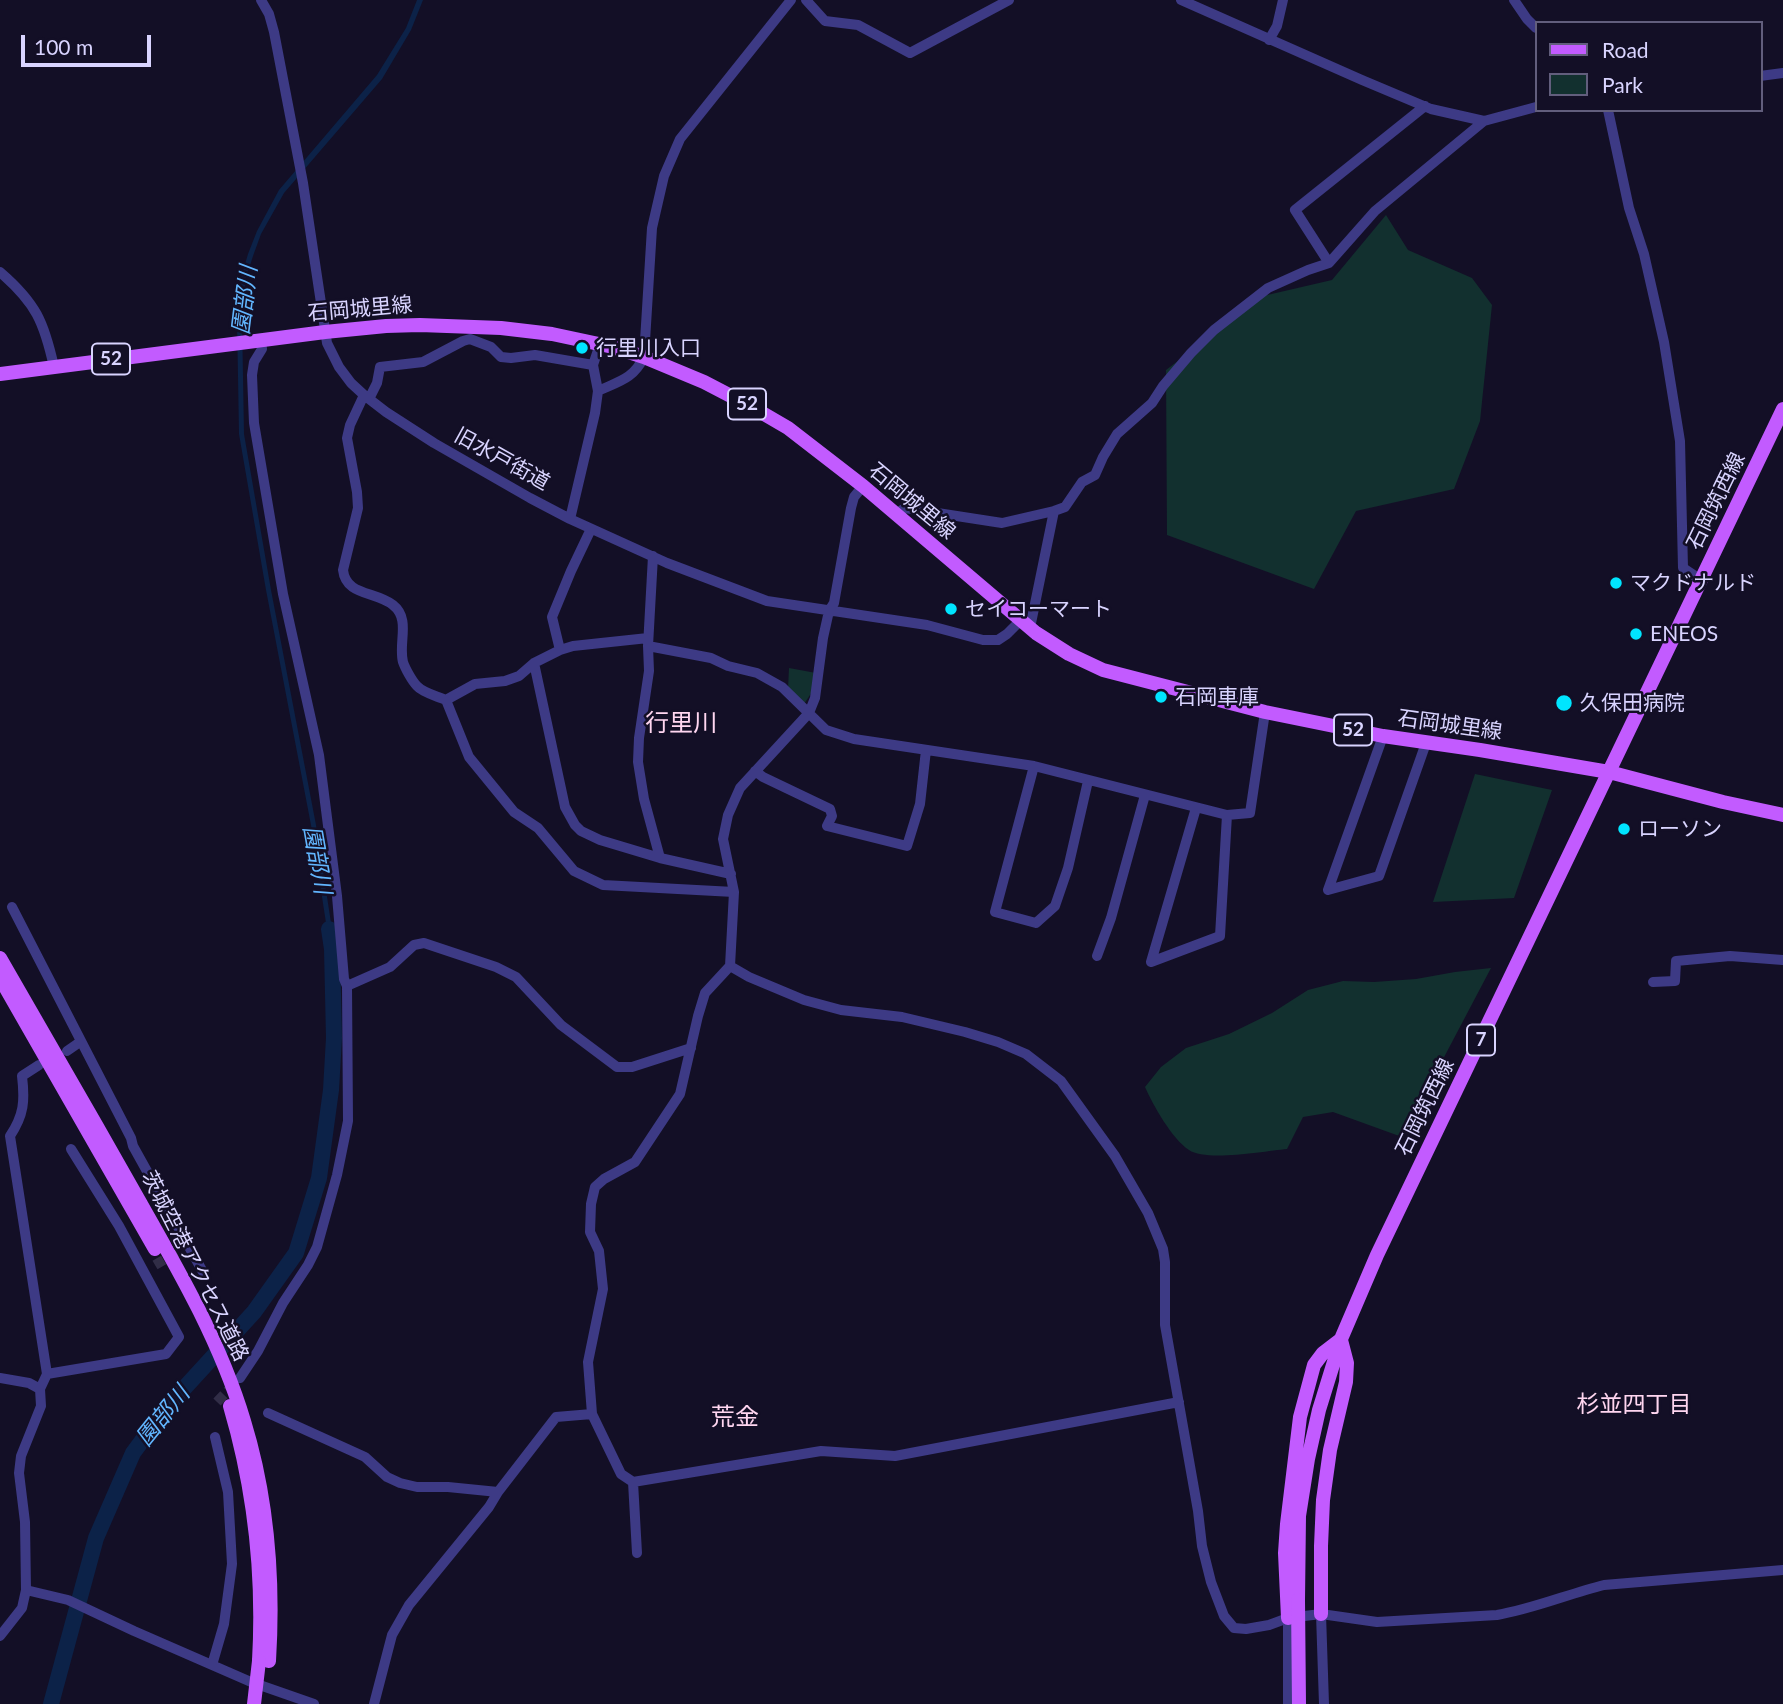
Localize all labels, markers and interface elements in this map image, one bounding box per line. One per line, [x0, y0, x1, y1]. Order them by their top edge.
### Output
scale bar [24, 21, 154, 65]
legend [1534, 21, 1762, 112]
text: 100 m [34, 34, 93, 59]
text: Road [1602, 37, 1649, 62]
text: Park [1602, 72, 1643, 97]
water label: 園部川 [227, 264, 263, 336]
street label: 石岡城里線 [307, 292, 413, 326]
place label: 行里川入口 [596, 335, 701, 361]
marker: 行里川入口 [574, 340, 590, 356]
road number: 52 [92, 344, 130, 374]
road number: 52 [728, 388, 766, 420]
street label: 旧水戸街道 [450, 423, 554, 495]
street label: 石岡筑西線 [1682, 448, 1750, 554]
street label: 石岡城里線 [864, 458, 960, 544]
place label: マクドナルド [1630, 570, 1756, 596]
marker: マクドナルド [1608, 575, 1624, 591]
place label: セイコーマート [965, 596, 1112, 622]
marker: セイコーマート [943, 601, 959, 617]
place label: ENEOS [1650, 621, 1718, 647]
marker: ENEOS [1628, 626, 1644, 642]
place label: 石岡車庫 [1175, 684, 1259, 710]
marker: 石岡車庫 [1153, 689, 1169, 705]
place label: 久保田病院 [1580, 690, 1685, 716]
marker: 久保田病院 [1554, 693, 1574, 713]
street label: 石岡城里線 [1396, 705, 1504, 745]
district label: 行里川 [645, 709, 717, 737]
road number: 52 [1334, 715, 1372, 746]
place label: ローソン [1638, 816, 1722, 842]
marker: ローソン [1616, 821, 1632, 837]
water label: 園部川 [297, 824, 337, 896]
road number: 7 [1467, 1024, 1495, 1056]
street label: 石岡筑西線 [1391, 1054, 1459, 1160]
street label: 茨城空港アクセス道路 [136, 1167, 254, 1365]
water label: 園部川 [131, 1381, 195, 1451]
district label: 杉並四丁目 [1577, 1391, 1691, 1419]
district label: 荒金 [711, 1403, 759, 1431]

